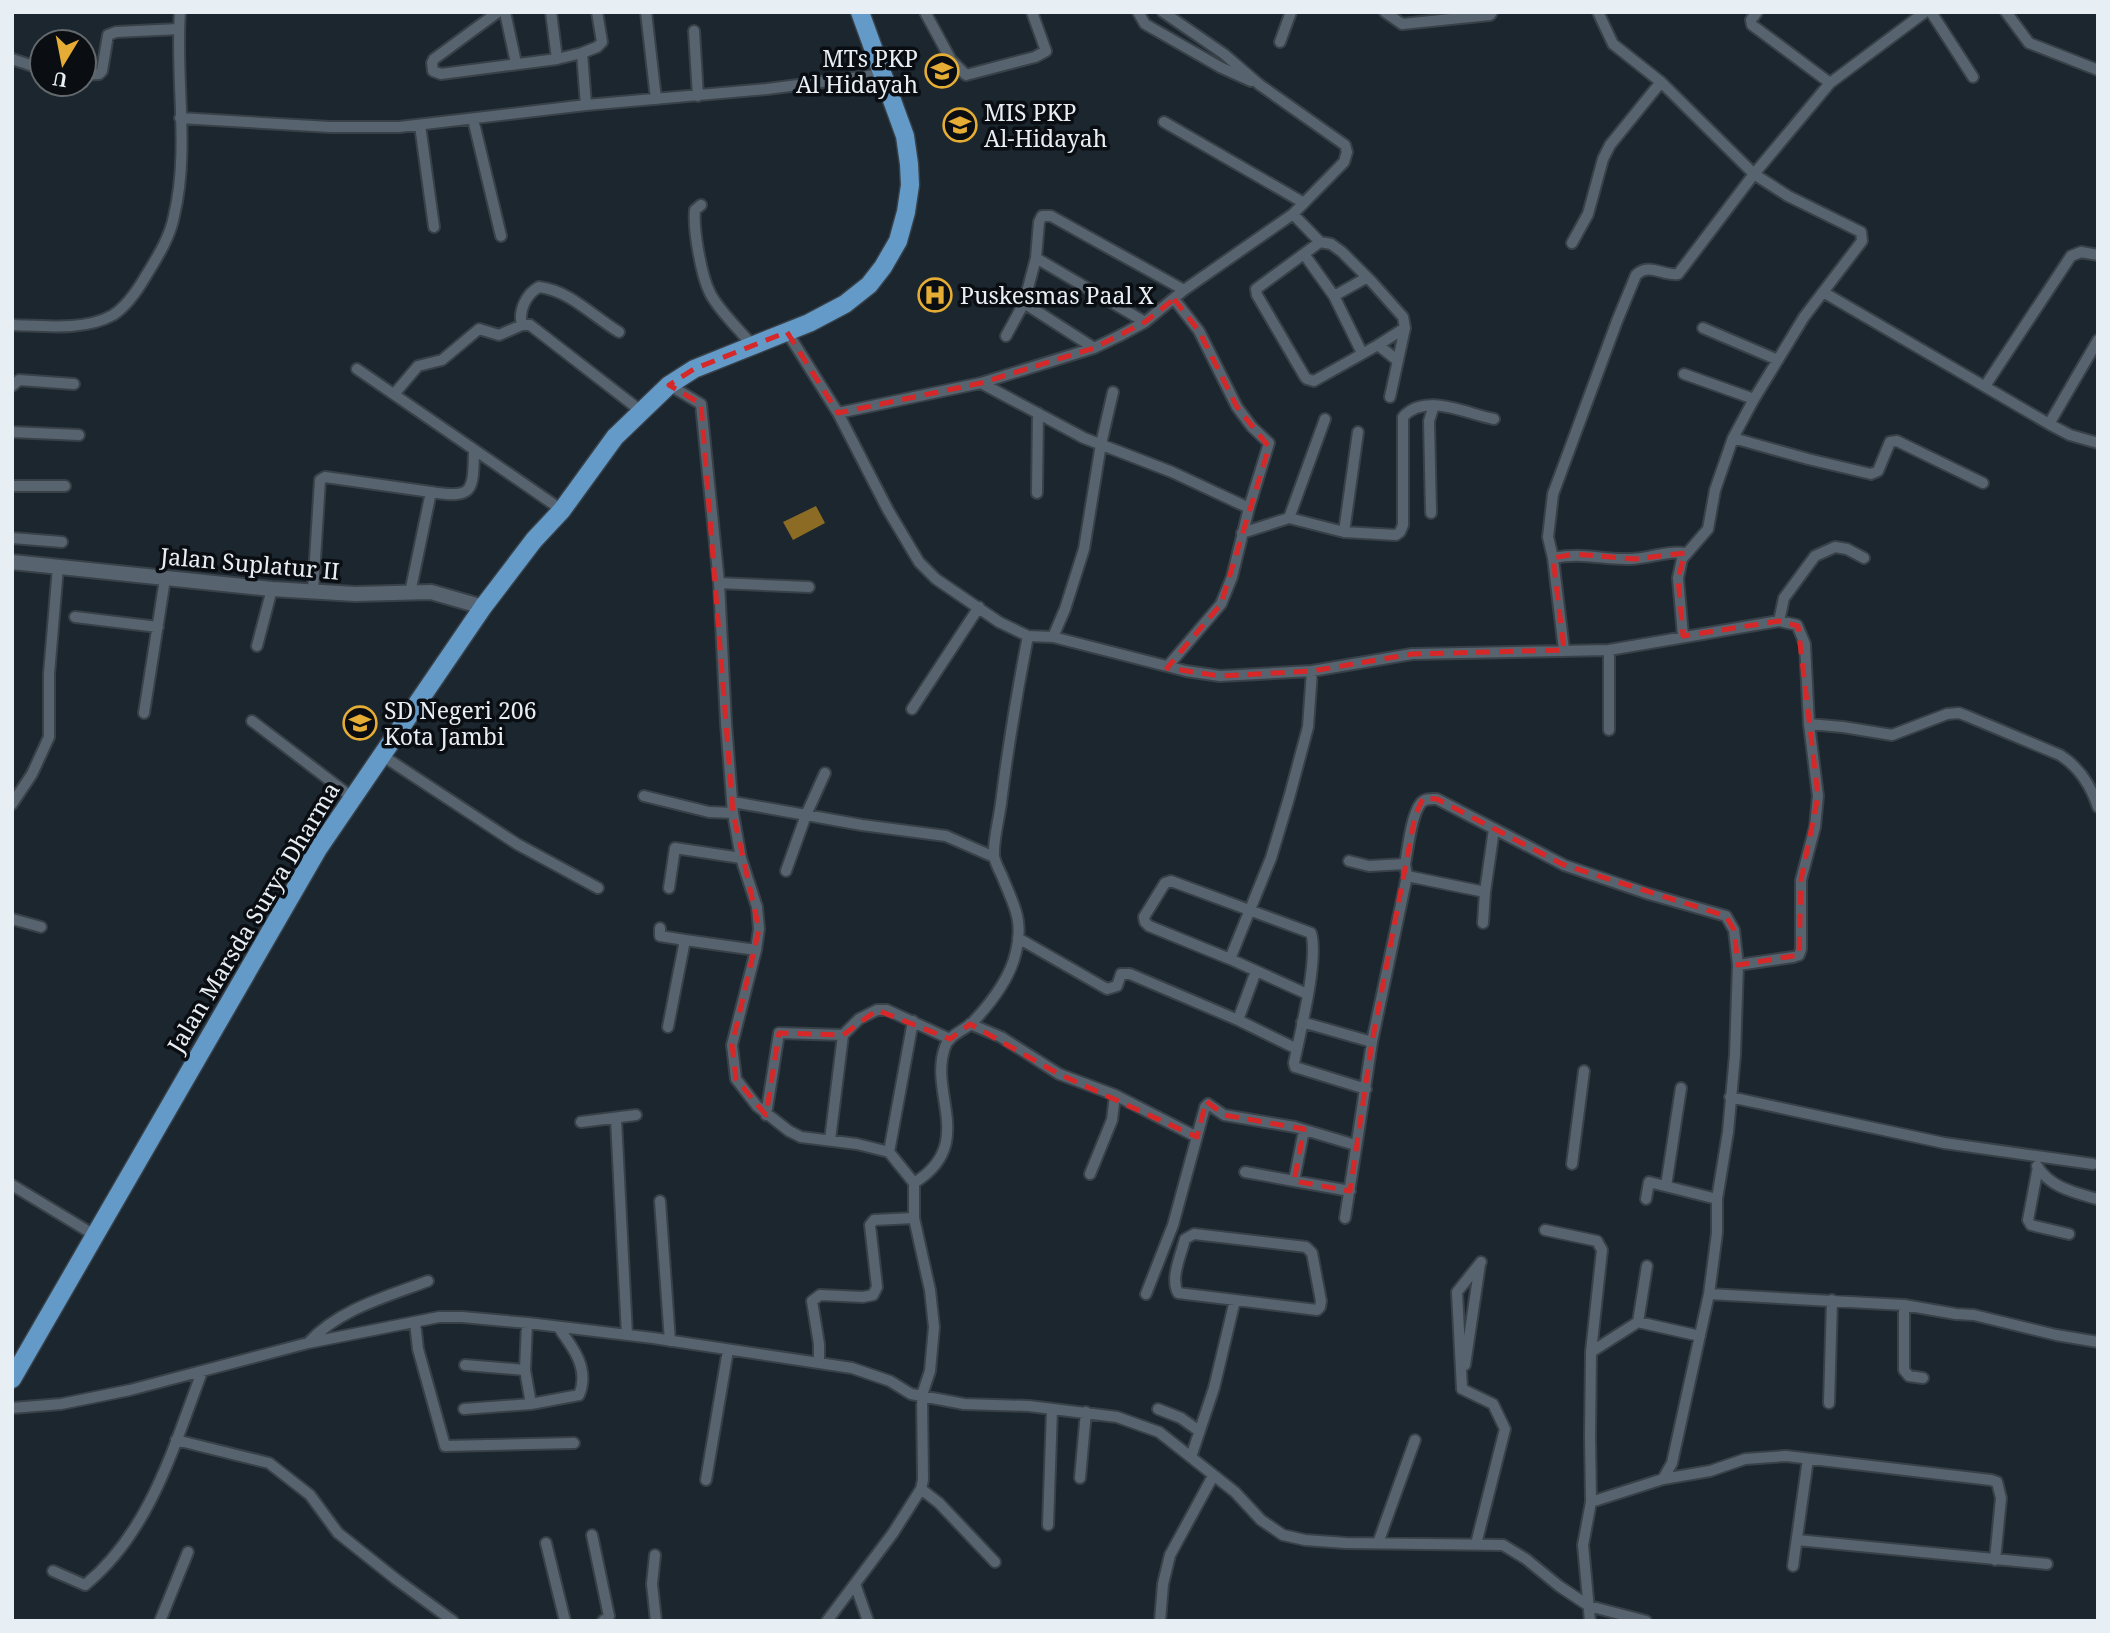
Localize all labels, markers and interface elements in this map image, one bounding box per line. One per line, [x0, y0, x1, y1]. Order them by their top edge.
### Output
north arrow [28, 28, 98, 98]
place label: MTs PKP Al Hidayah [796, 42, 918, 100]
school or university icon: MTs PKP Al Hidayah [923, 52, 961, 90]
text: U [51, 66, 69, 94]
place label: MIS PKP Al-Hidayah [984, 96, 1107, 154]
school or university icon: MIS PKP Al-Hidayah [941, 106, 979, 144]
hospital icon: Puskesmas Paal X [916, 276, 954, 314]
place label: Puskesmas Paal X [960, 279, 1154, 311]
street label: Jalan Suplatur II [158, 539, 341, 587]
place label: SD Negeri 206 Kota Jambi [384, 694, 537, 752]
school or university icon: SD Negeri 206 Kota Jambi [341, 704, 379, 742]
street label: Jalan Marsda Surya Dharma [159, 776, 347, 1059]

